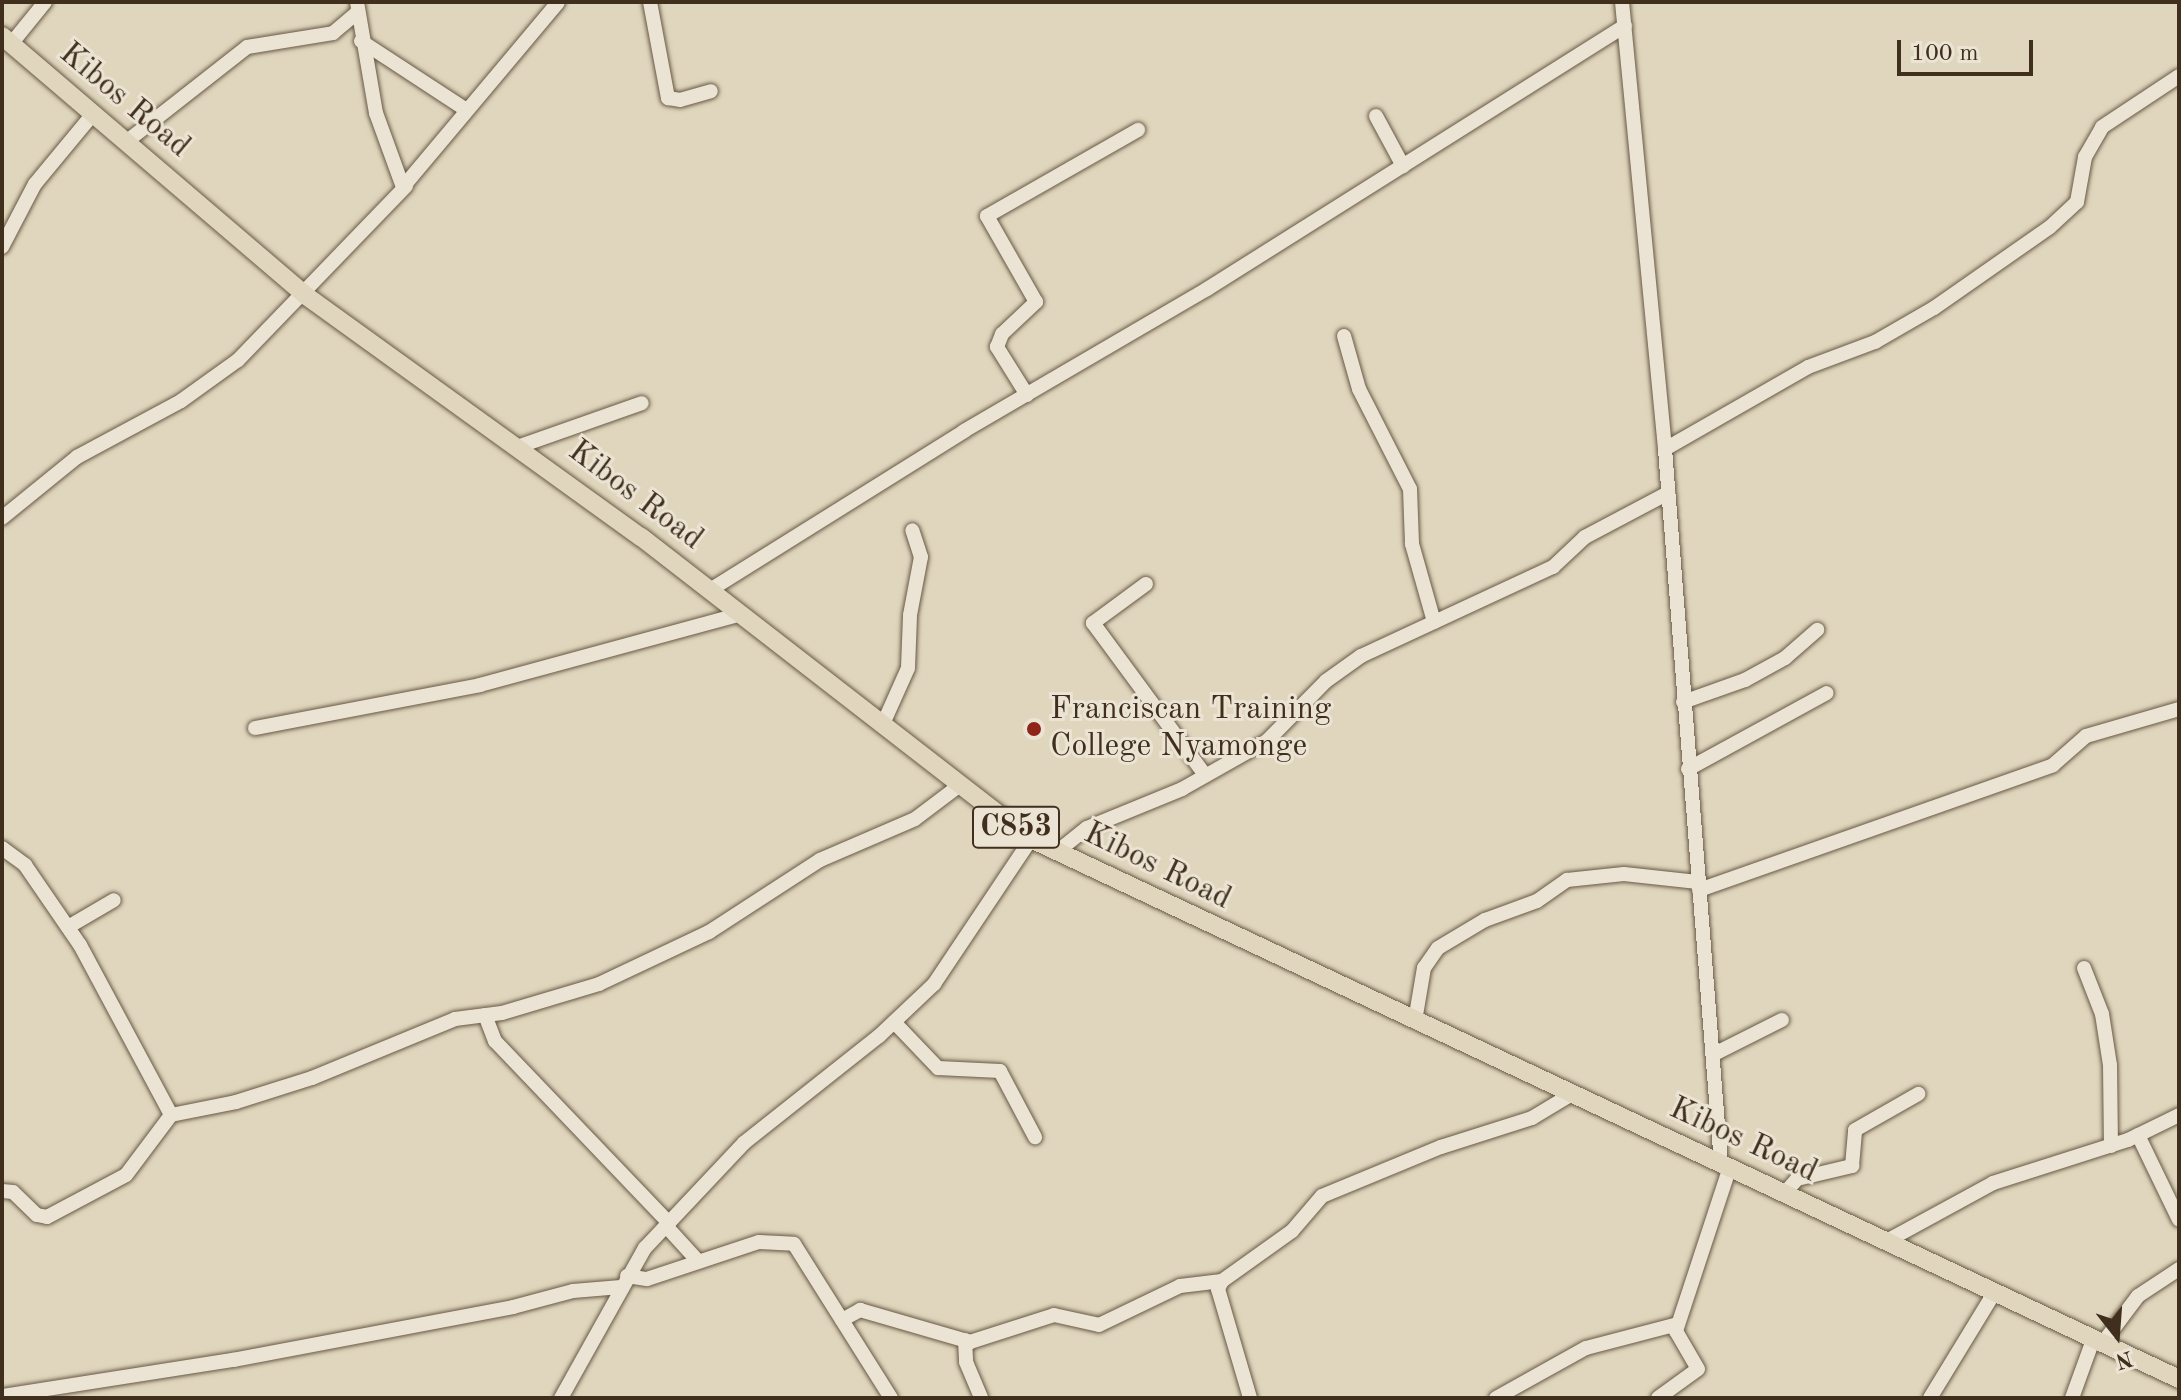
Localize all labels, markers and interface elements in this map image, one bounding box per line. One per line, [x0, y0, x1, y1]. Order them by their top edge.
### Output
scale bar [1901, 24, 2037, 74]
street label: Kibos Road [51, 35, 197, 167]
text: 100 m [1911, 42, 1979, 66]
street label: Kibos Road [560, 433, 710, 559]
place label: Franciscan Training College Nyamonge [1050, 692, 1331, 767]
marker: Franciscan Training College Nyamonge [1025, 720, 1043, 738]
road number: C853 [972, 801, 1060, 853]
street label: Kibos Road [1077, 815, 1237, 919]
street label: Kibos Road [1663, 1090, 1823, 1192]
north arrow [2077, 1296, 2157, 1376]
text: N [2113, 1346, 2135, 1372]

